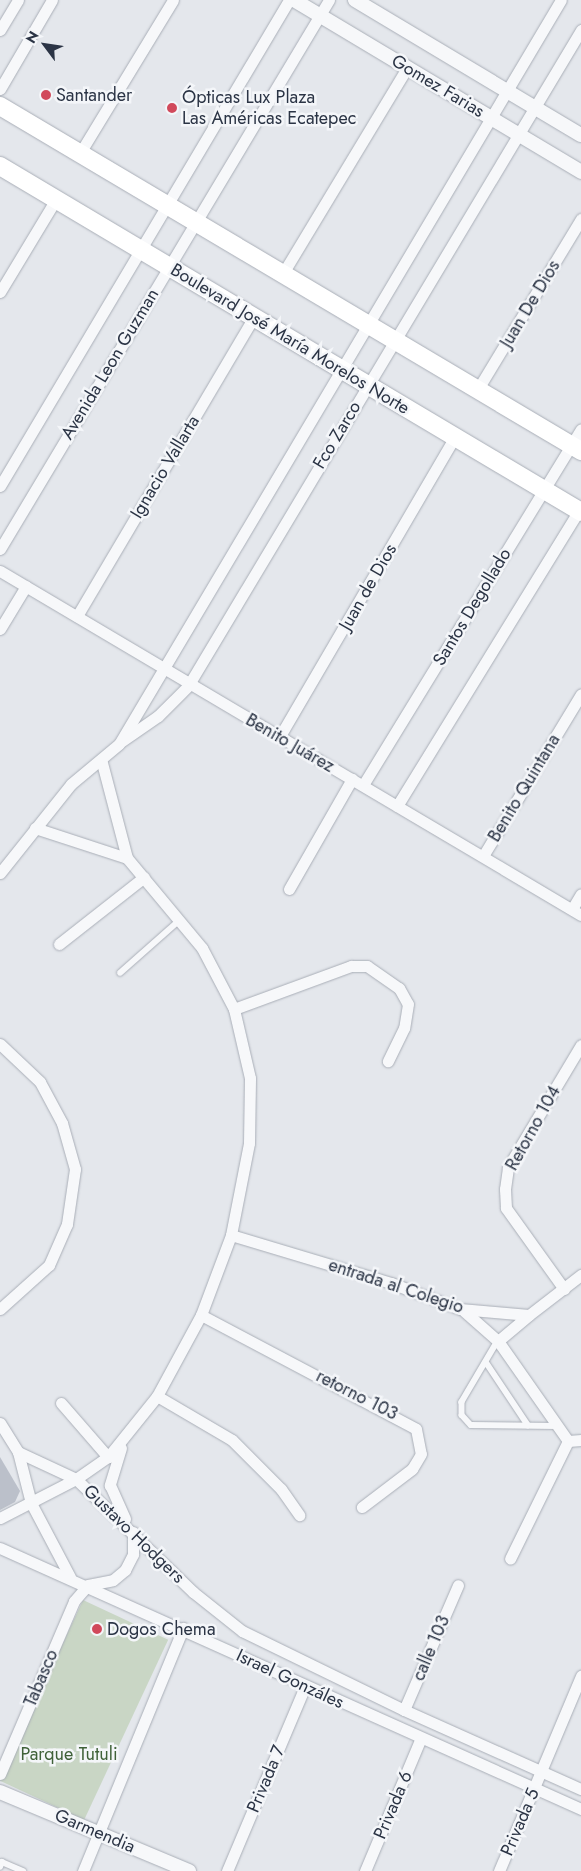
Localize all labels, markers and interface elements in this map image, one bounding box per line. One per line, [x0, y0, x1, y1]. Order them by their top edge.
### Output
north arrow [20, 20, 70, 70]
text: N [21, 27, 44, 47]
street label: Gomez Farias [388, 50, 488, 122]
place label: Santander [56, 84, 132, 106]
place label: Ópticas Lux Plaza Las Américas Ecatepec [182, 87, 356, 130]
marker: Santander [40, 89, 52, 101]
marker: Ópticas Lux Plaza Las Américas Ecatepec [166, 102, 178, 114]
street label: Juan De Dios [495, 256, 565, 352]
street label: Boulevard José María Morelos Norte [167, 259, 413, 419]
street label: Avenida Leon Guzman [56, 285, 164, 443]
street label: Fco Zarco [308, 397, 366, 473]
street label: Ignacio Vallarta [126, 412, 204, 522]
street label: Juan de Dios [335, 540, 401, 634]
street label: Santos Degollado [428, 544, 516, 670]
street label: Benito Juárez [242, 709, 338, 777]
street label: Benito Quintana [483, 730, 565, 846]
street label: Retorno 104 [501, 1082, 565, 1174]
street label: entrada al Colegio [326, 1254, 466, 1318]
street label: retorno 103 [312, 1365, 402, 1425]
street label: Gustavo Hodgers [79, 1480, 189, 1588]
street label: calle 103 [408, 1612, 454, 1684]
place label: Dogos Chema [107, 1618, 216, 1640]
marker: Dogos Chema [91, 1623, 103, 1635]
street label: Israel Gonzáles [233, 1645, 347, 1713]
street label: Tabasco [19, 1646, 63, 1710]
street label: Privada 7 [242, 1742, 290, 1816]
park label: Parque Tutuli [20, 1743, 118, 1765]
street label: Privada 6 [369, 1768, 417, 1842]
street label: Privada 5 [496, 1785, 544, 1859]
street label: Garmendia [52, 1804, 138, 1858]

